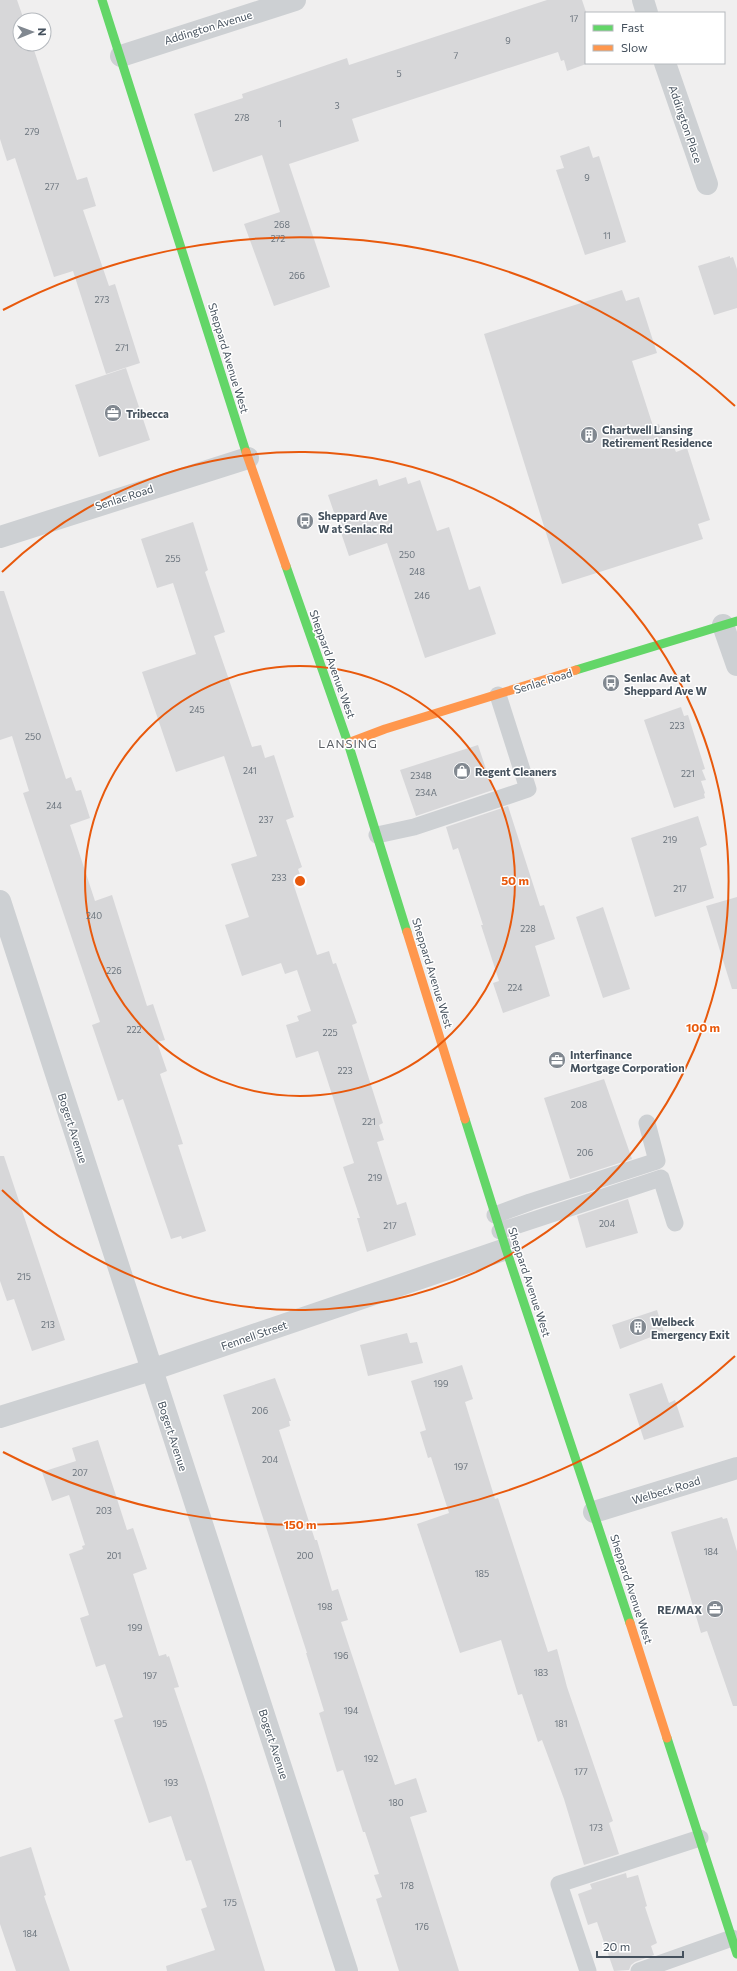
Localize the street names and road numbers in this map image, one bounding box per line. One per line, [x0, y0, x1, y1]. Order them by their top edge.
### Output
street label: Addington Avenue [162, 7, 254, 47]
street label: Addington Place [667, 83, 705, 165]
street label: Sheppard Avenue West [206, 301, 252, 415]
street label: Senlac Road [93, 481, 155, 513]
street label: Sheppard Avenue West [307, 608, 359, 720]
street label: Senlac Road [512, 666, 574, 696]
street label: Sheppard Avenue West [410, 916, 456, 1030]
street label: Bogert Avenue [56, 1091, 91, 1165]
street label: Sheppard Avenue West [506, 1226, 554, 1339]
street label: Fennell Street [219, 1317, 289, 1352]
street label: Bogert Avenue [156, 1399, 191, 1473]
street label: Welbeck Road [630, 1473, 702, 1507]
street label: Sheppard Avenue West [608, 1533, 656, 1646]
street label: Bogert Avenue [257, 1707, 292, 1781]

